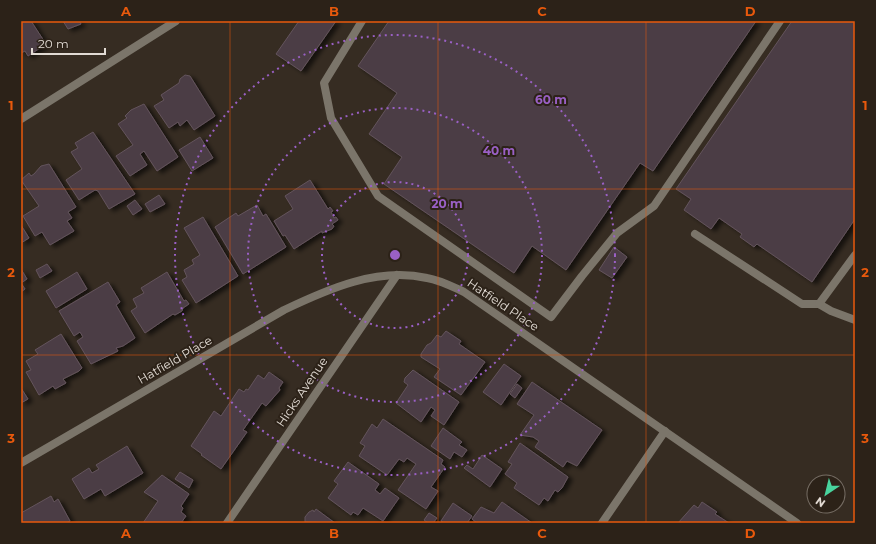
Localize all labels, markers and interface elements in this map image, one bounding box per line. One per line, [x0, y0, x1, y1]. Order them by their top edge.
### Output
text: A [120, 3, 132, 19]
text: B [329, 3, 339, 19]
text: C [537, 3, 547, 19]
text: D [745, 3, 756, 19]
scale bar [32, 30, 105, 56]
text: 20 m [38, 36, 69, 51]
text: 60 m [535, 92, 567, 107]
text: 1 [8, 97, 14, 113]
text: 1 [862, 97, 868, 113]
text: 40 m [483, 143, 515, 158]
text: 20 m [431, 196, 463, 211]
centre of rings [388, 248, 402, 262]
text: 2 [7, 264, 15, 280]
text: 2 [861, 264, 869, 280]
street label: Hatfield Place [464, 275, 542, 334]
street label: Hatfield Place [135, 332, 215, 387]
street label: Hicks Avenue [273, 354, 330, 429]
text: 3 [6, 430, 15, 446]
text: 3 [860, 430, 869, 446]
north arrow [806, 474, 846, 514]
text: N [813, 494, 828, 510]
text: A [120, 525, 132, 541]
text: B [329, 525, 339, 541]
text: C [537, 525, 547, 541]
text: D [745, 525, 756, 541]

